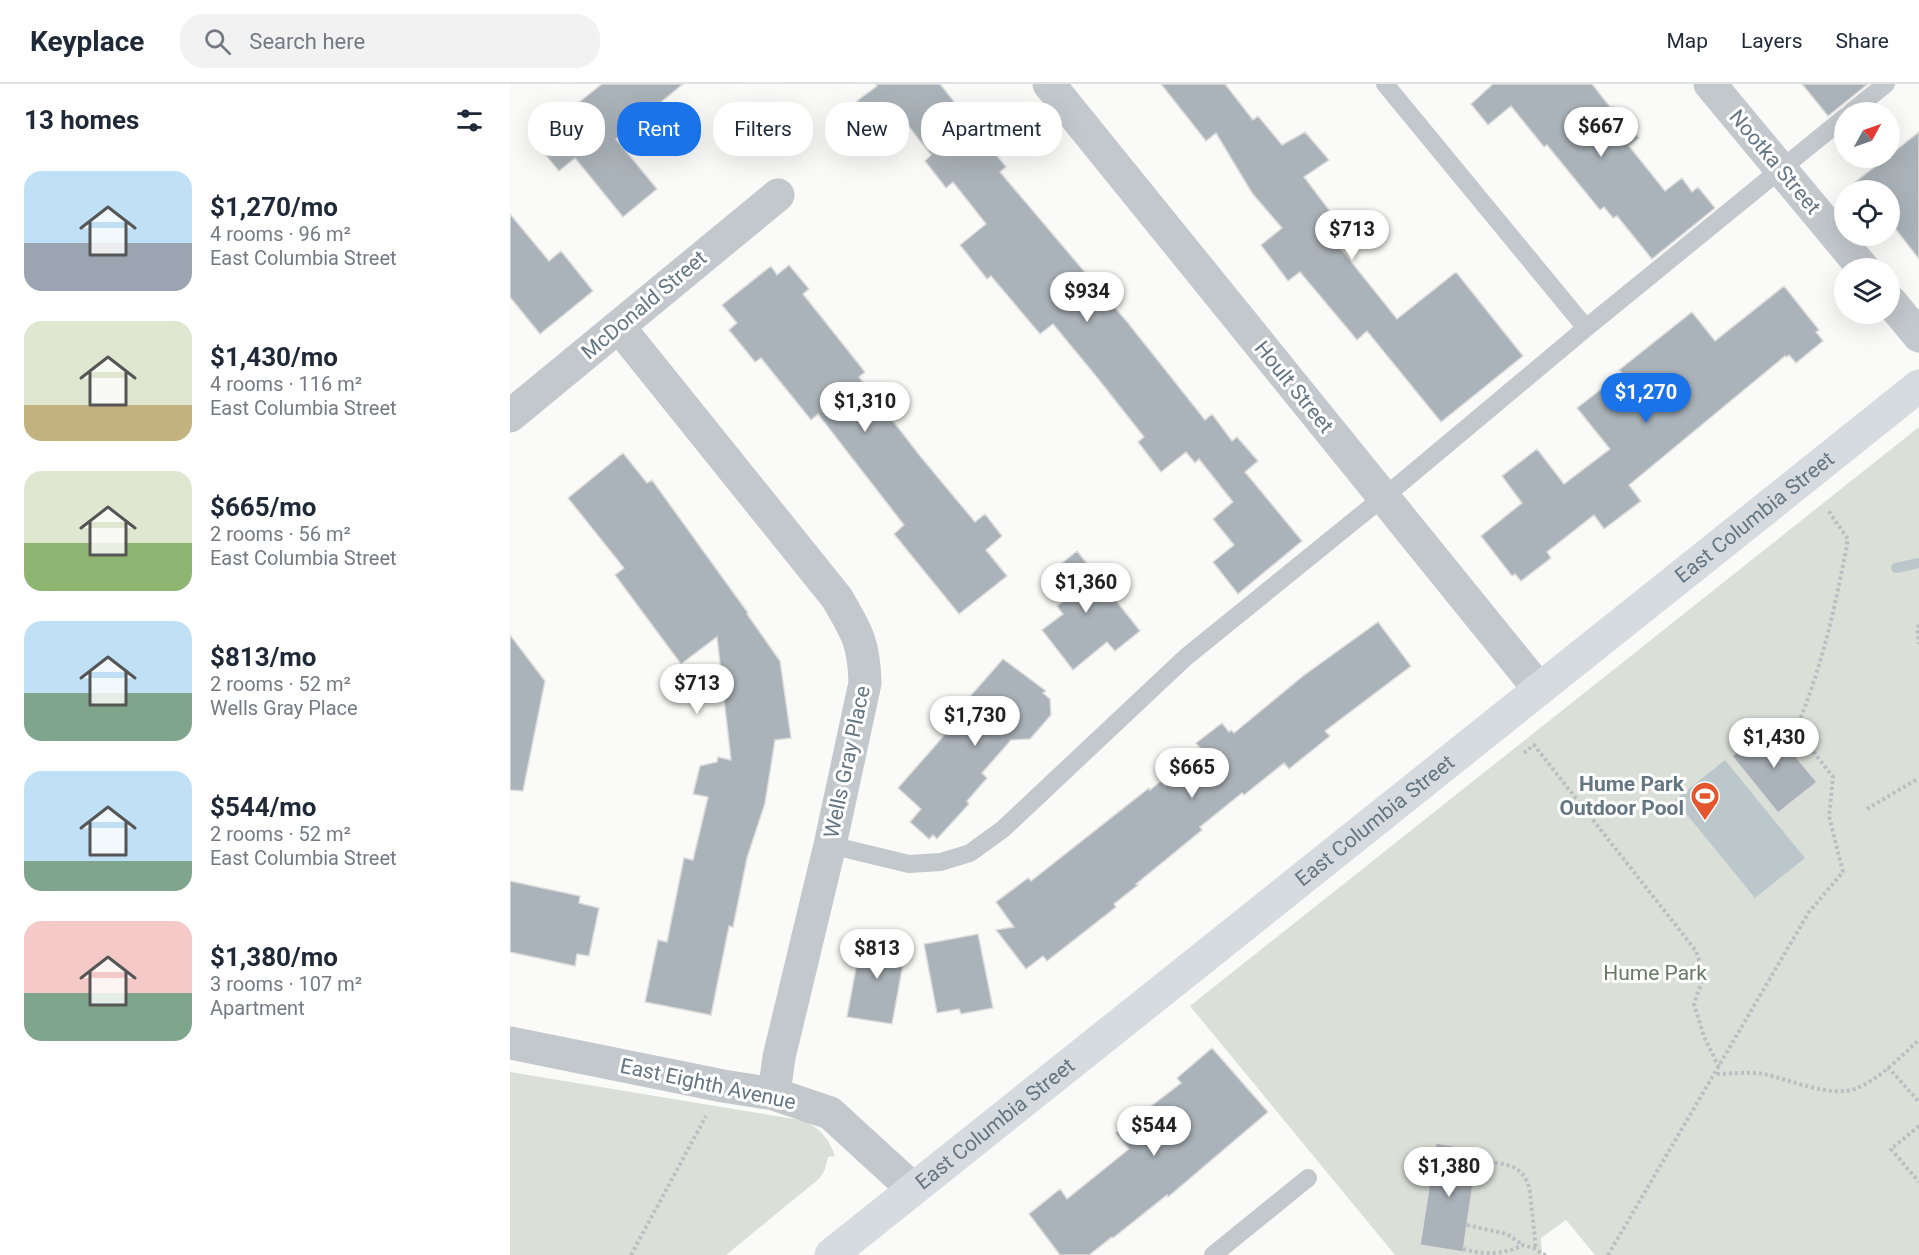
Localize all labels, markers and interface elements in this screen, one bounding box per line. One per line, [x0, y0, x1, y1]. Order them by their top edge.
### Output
search box [180, 14, 600, 68]
text: Keyplace [30, 25, 144, 58]
icon: search [201, 25, 234, 58]
text: Search here [249, 29, 365, 54]
text: Map [1666, 29, 1708, 53]
text: Layers [1741, 29, 1802, 53]
text: Share [1835, 29, 1889, 53]
chip: Buy [528, 102, 605, 156]
chip: Rent [617, 102, 701, 156]
chip: Filters [713, 102, 813, 156]
chip: New [825, 102, 909, 156]
chip: Apartment [921, 102, 1062, 156]
north arrow [1834, 102, 1900, 168]
map controls [1834, 102, 1900, 324]
icon: filters [453, 104, 486, 137]
text: 13 homes [24, 105, 139, 135]
street label: Nootka Street [1725, 105, 1826, 219]
pin: $667 [1565, 107, 1637, 158]
text: $667 [1578, 114, 1624, 138]
button: locate [1834, 180, 1900, 246]
text: $1,270/mo [210, 192, 338, 222]
icon: home [72, 195, 144, 267]
pin: $713 [1316, 210, 1388, 261]
text: $713 [1329, 217, 1375, 241]
text: 4 rooms · 96 m² [210, 222, 351, 246]
text: East Columbia Street [210, 246, 397, 270]
street label: McDonald Street [577, 246, 711, 364]
button: layers [1834, 258, 1900, 324]
pin: $934 [1051, 272, 1123, 323]
text: $934 [1064, 279, 1110, 303]
street label: Hoult Street [1250, 336, 1338, 438]
text: $1,430/mo [210, 342, 338, 372]
icon: home [72, 345, 144, 417]
text: 4 rooms · 116 m² [210, 372, 362, 396]
pin: $1,270 [1597, 373, 1695, 424]
text: $1,270 [1615, 380, 1677, 404]
pin: $1,310 [816, 382, 914, 433]
text: $1,310 [834, 389, 896, 413]
text: East Columbia Street [210, 396, 397, 420]
street label: East Columbia Street [1670, 447, 1839, 588]
text: $665/mo [210, 492, 317, 522]
icon: home [72, 495, 144, 567]
text: 2 rooms · 56 m² [210, 522, 351, 546]
text: East Columbia Street [210, 546, 397, 570]
pin: $1,360 [1037, 563, 1135, 614]
text: $1,360 [1055, 570, 1117, 594]
text: $813/mo [210, 642, 317, 672]
icon: home [72, 645, 144, 717]
pin: $713 [661, 664, 733, 715]
text: $713 [674, 671, 720, 695]
text: 2 rooms · 52 m² [210, 672, 351, 696]
street label: Wells Gray Place [819, 684, 875, 840]
text: Wells Gray Place [210, 696, 358, 720]
pin: $1,730 [926, 696, 1024, 747]
text: $1,730 [944, 703, 1006, 727]
pin: $1,430 [1725, 718, 1823, 769]
text: $1,430 [1743, 725, 1805, 749]
pin: $665 [1156, 748, 1228, 799]
street label: East Columbia Street [1291, 750, 1459, 891]
text: $665 [1169, 755, 1215, 779]
place label: Hume Park Outdoor Pool [1560, 772, 1685, 820]
sports icon: Hume Park Outdoor Pool [1689, 780, 1721, 822]
text: $544/mo [210, 792, 317, 822]
icon: home [72, 795, 144, 867]
text: 2 rooms · 52 m² [210, 822, 351, 846]
text: East Columbia Street [210, 846, 397, 870]
pin: $813 [841, 929, 913, 980]
text: $813 [854, 936, 900, 960]
text: $1,380/mo [210, 942, 338, 972]
icon: home [72, 945, 144, 1017]
park label: Hume Park [1603, 961, 1707, 985]
text: 3 rooms · 107 m² [210, 972, 362, 996]
text: Apartment [210, 996, 305, 1020]
street label: East Columbia Street [911, 1053, 1079, 1194]
street label: East Eighth Avenue [618, 1054, 798, 1114]
pin: $544 [1118, 1106, 1190, 1157]
text: $544 [1131, 1113, 1177, 1137]
pin: $1,380 [1400, 1147, 1498, 1198]
text: $1,380 [1418, 1154, 1480, 1178]

